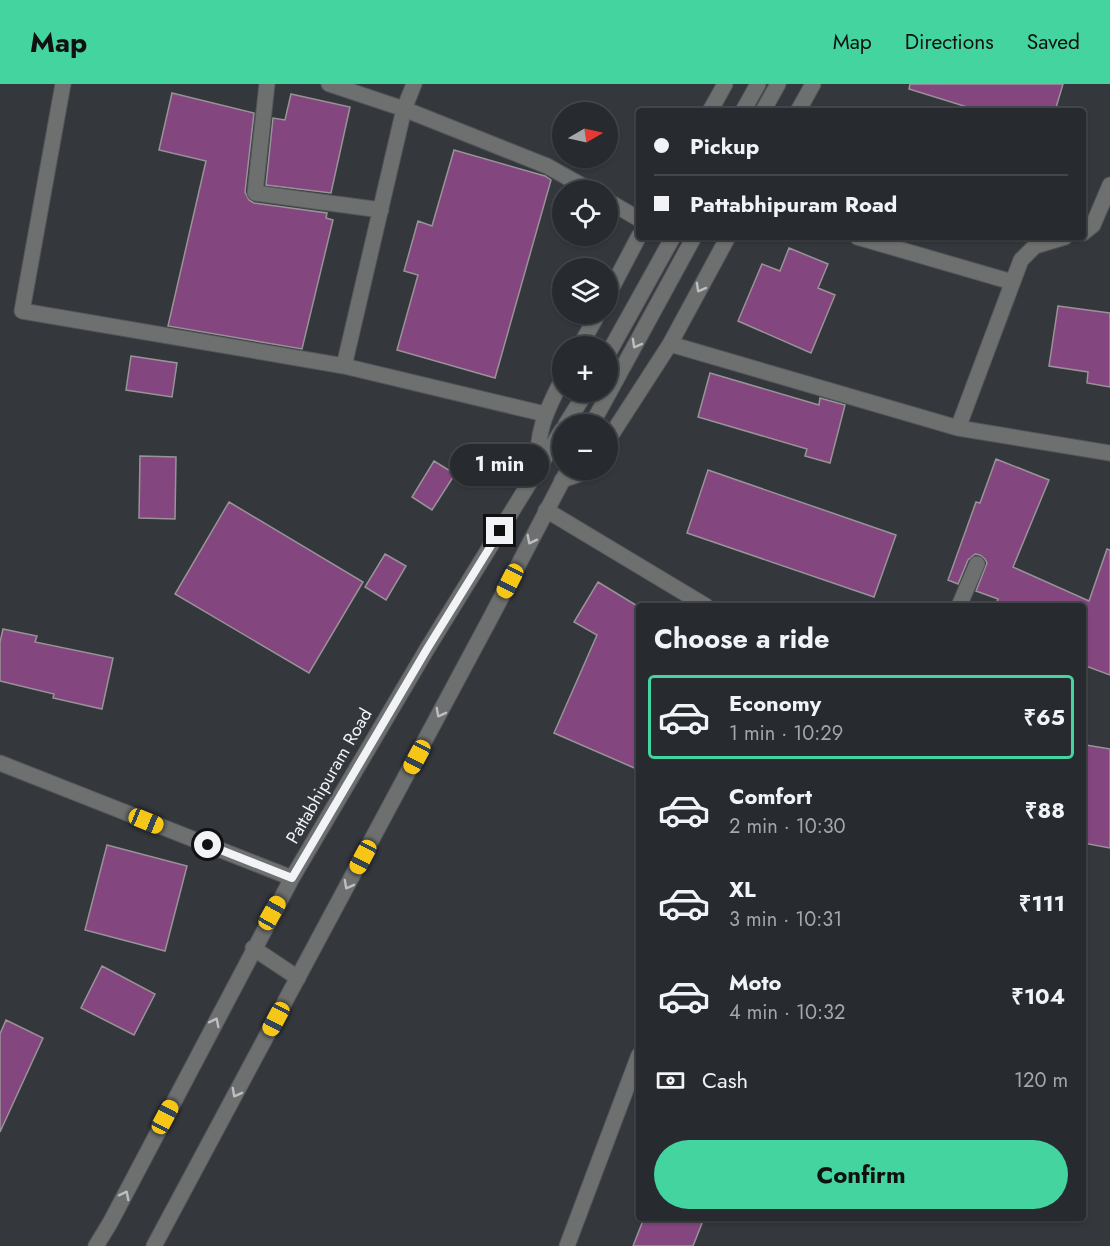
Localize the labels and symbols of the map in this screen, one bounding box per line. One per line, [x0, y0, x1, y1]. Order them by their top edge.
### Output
north arrow [552, 102, 618, 168]
one-way arrow [696, 282, 707, 293]
one-way arrow [631, 337, 643, 348]
callout: 1 min [450, 444, 550, 486]
route end [486, 517, 513, 544]
one-way arrow [527, 534, 538, 544]
car [494, 561, 526, 601]
street label: Pattabhipuram Road [280, 703, 378, 849]
one-way arrow [436, 706, 447, 717]
car [401, 737, 433, 777]
car [126, 806, 166, 836]
route start [194, 831, 221, 858]
car [347, 837, 379, 877]
one-way arrow [344, 878, 355, 889]
car [255, 893, 289, 933]
car [260, 999, 292, 1039]
one-way arrow [208, 1018, 219, 1028]
one-way arrow [232, 1087, 243, 1098]
car [149, 1097, 181, 1137]
one-way arrow [118, 1191, 129, 1201]

